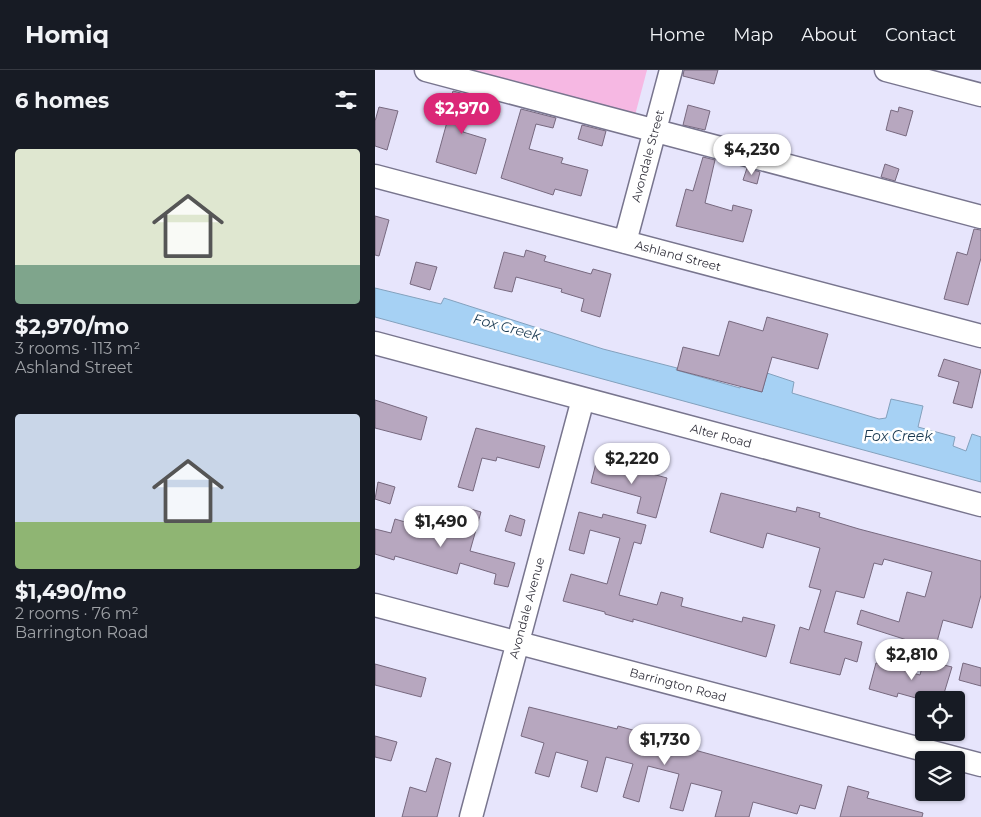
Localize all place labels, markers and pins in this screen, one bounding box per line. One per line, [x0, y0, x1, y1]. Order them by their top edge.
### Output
pin: $2,970 [421, 92, 503, 135]
pin: $4,230 [711, 134, 793, 176]
pin: $2,220 [591, 442, 673, 485]
pin: $1,490 [400, 506, 482, 548]
pin: $2,810 [871, 638, 953, 681]
pin: $1,730 [624, 724, 706, 766]

